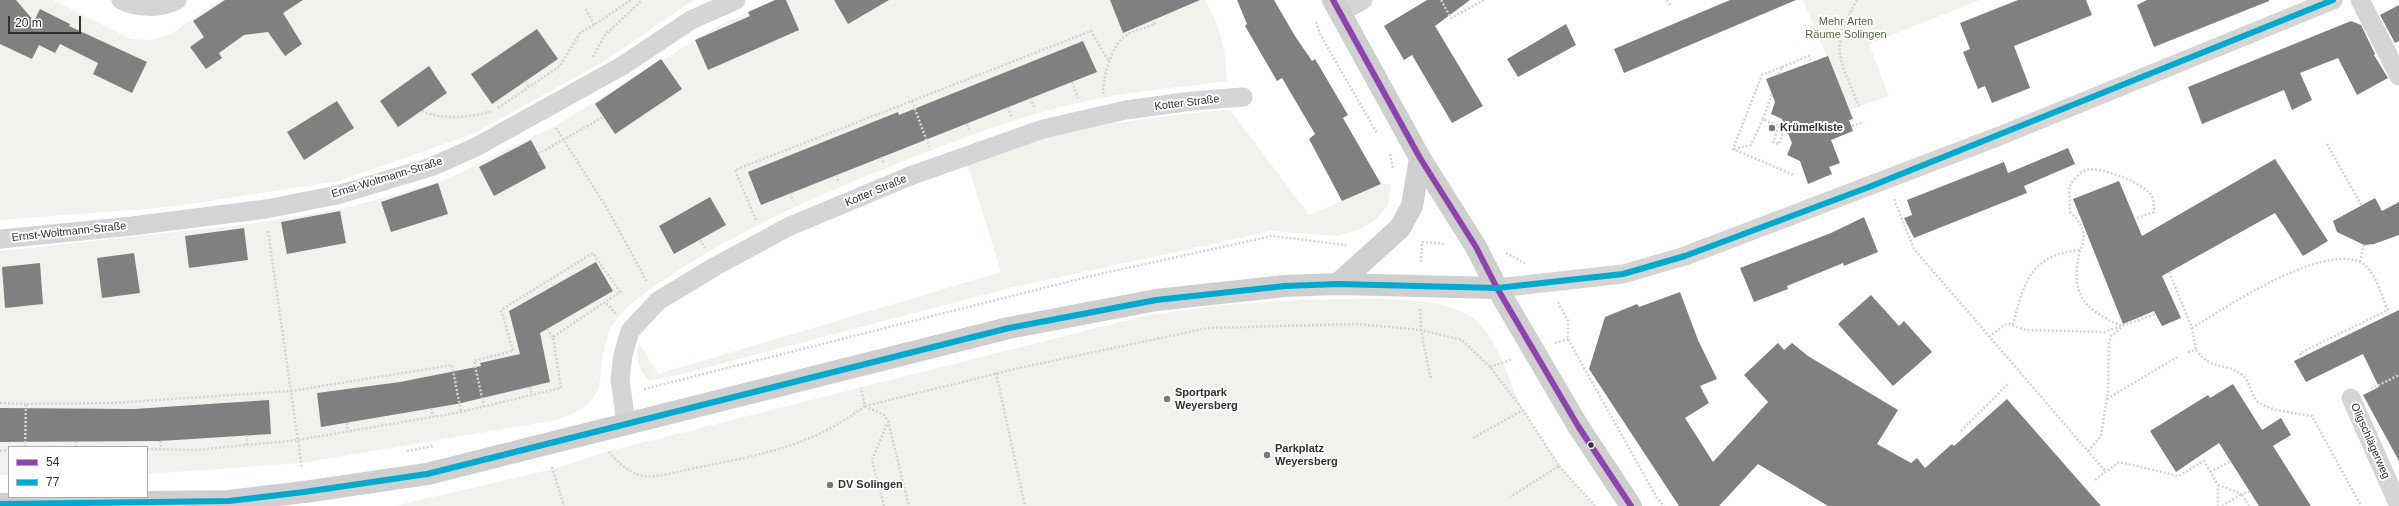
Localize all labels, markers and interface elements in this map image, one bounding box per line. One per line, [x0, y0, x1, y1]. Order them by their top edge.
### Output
scale bar [10, 8, 83, 34]
park label: Mehr Arten Räume Solingen [1805, 15, 1887, 41]
text: 20 m [15, 16, 42, 30]
street label: Kotter Straße [1154, 92, 1220, 114]
place label: Krümelkiste [1780, 121, 1843, 135]
marker: Krümelkiste [1767, 123, 1777, 133]
street label: Ernst-Woltmann-Straße [330, 155, 444, 201]
street label: Kotter Straße [843, 172, 909, 210]
street label: Ernst-Woltmann-Straße [11, 219, 127, 245]
place label: Sportpark Weyersberg [1175, 386, 1238, 412]
marker: Sportpark Weyersberg [1162, 394, 1172, 404]
street label: Oligschlägerweg [2347, 401, 2393, 481]
unlabelled marker [1586, 440, 1596, 450]
place label: Parkplatz Weyersberg [1275, 442, 1338, 468]
legend [8, 446, 148, 498]
marker: Parkplatz Weyersberg [1262, 450, 1272, 460]
text: 54 [46, 455, 59, 469]
text: 77 [46, 475, 59, 489]
place label: DV Solingen [838, 478, 903, 492]
marker: DV Solingen [825, 480, 835, 490]

